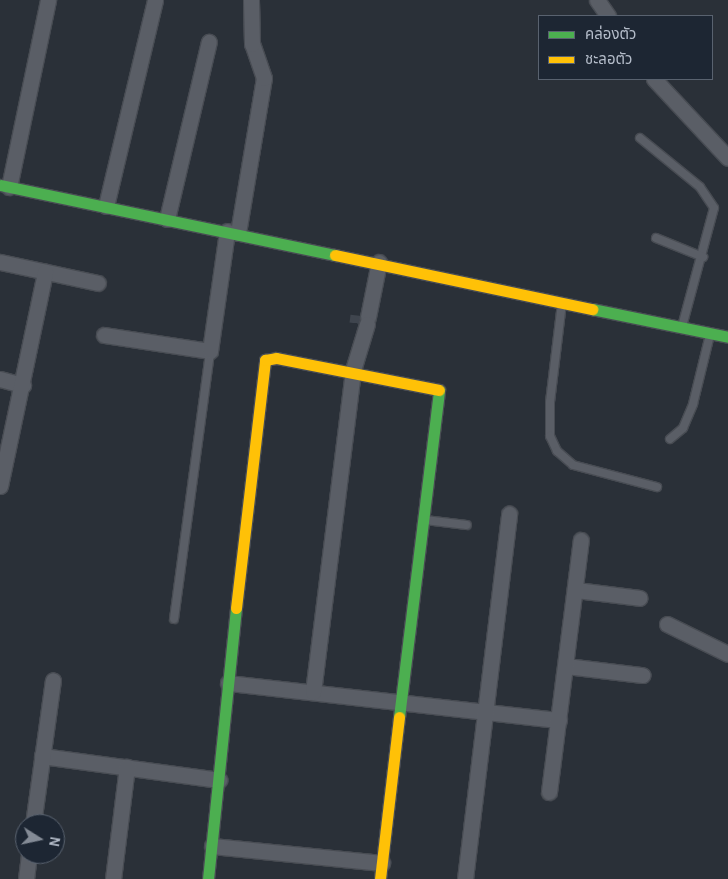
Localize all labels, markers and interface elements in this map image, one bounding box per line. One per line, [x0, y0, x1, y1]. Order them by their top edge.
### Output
legend [538, 15, 713, 80]
text: คล่องตัว [585, 27, 636, 42]
text: ชะลอตัว [585, 52, 632, 67]
north arrow [15, 814, 65, 864]
text: N [46, 835, 62, 847]

